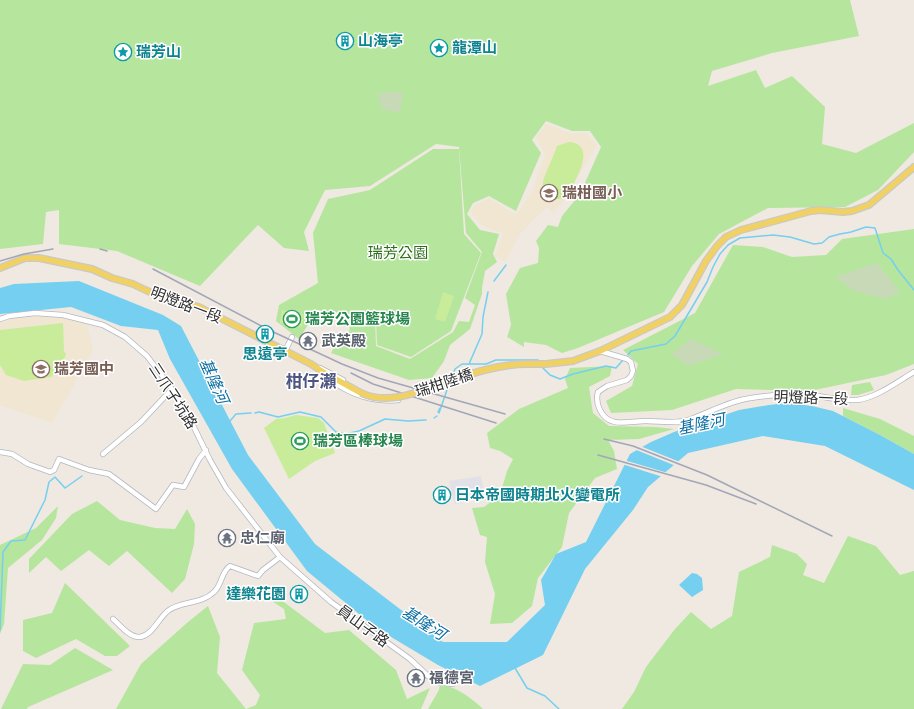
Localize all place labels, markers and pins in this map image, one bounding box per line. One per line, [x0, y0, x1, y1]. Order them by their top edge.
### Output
building icon: 山海亭 [335, 31, 355, 51]
place label: 山海亭 [358, 32, 403, 50]
place icon: 龍潭山 [429, 38, 449, 58]
place label: 龍潭山 [452, 39, 497, 57]
place icon: 瑞芳山 [113, 42, 133, 62]
place label: 瑞芳山 [136, 43, 181, 61]
school or university icon: 瑞柑國小 [539, 183, 559, 203]
place label: 瑞柑國小 [562, 184, 623, 202]
sports icon: 瑞芳公園籃球場 [282, 309, 302, 329]
place label: 瑞芳公園籃球場 [305, 310, 410, 328]
building icon: 思遠亭 [255, 324, 275, 344]
temple icon: 武英殿 [298, 331, 318, 351]
place label: 武英殿 [321, 332, 366, 350]
place label: 思遠亭 [242, 345, 288, 363]
school or university icon: 瑞芳國中 [31, 359, 51, 379]
place label: 瑞芳國中 [54, 360, 114, 378]
sports icon: 瑞芳區棒球場 [290, 431, 310, 451]
place label: 瑞芳區棒球場 [313, 432, 403, 450]
building icon: 日本帝國時期北火變電所 [432, 485, 452, 505]
place label: 日本帝國時期北火變電所 [455, 486, 620, 504]
temple icon: 忠仁廟 [217, 528, 237, 548]
place label: 忠仁廟 [240, 529, 285, 547]
building icon: 達樂花園 [289, 584, 309, 604]
place label: 達樂花園 [226, 585, 286, 603]
temple icon: 福德宮 [406, 668, 426, 688]
place label: 福德宮 [429, 669, 474, 687]

